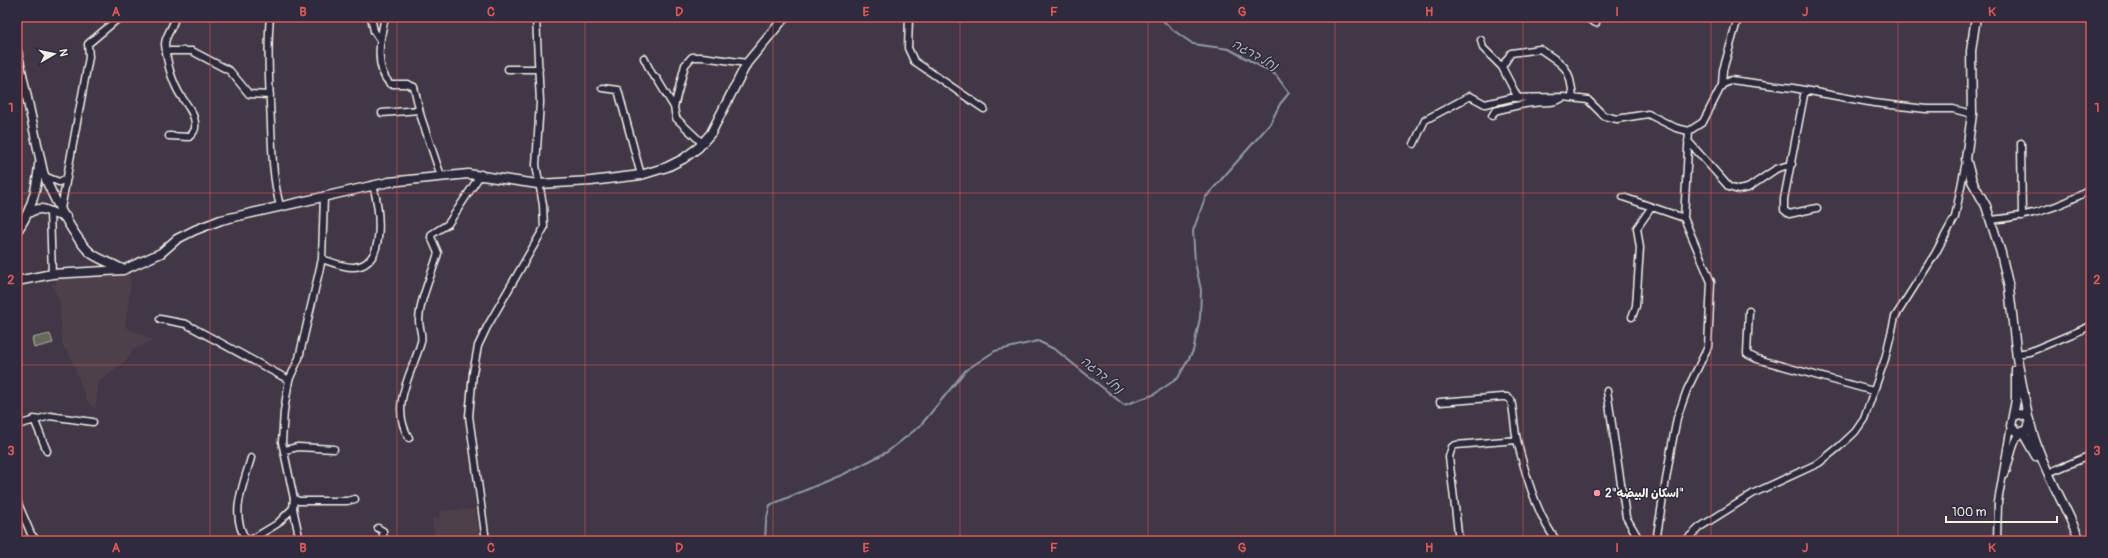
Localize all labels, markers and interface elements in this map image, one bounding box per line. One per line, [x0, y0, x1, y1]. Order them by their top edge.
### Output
text: A [112, 4, 121, 20]
text: B [299, 4, 307, 20]
text: C [487, 4, 495, 20]
text: D [675, 4, 683, 20]
text: E [863, 4, 870, 20]
text: F [1050, 4, 1058, 20]
text: G [1238, 4, 1247, 20]
text: H [1425, 4, 1433, 20]
text: I [1615, 4, 1619, 20]
text: J [1802, 4, 1808, 20]
text: K [1988, 4, 1996, 20]
north arrow [34, 34, 74, 74]
water label: נחל דרגה [1229, 36, 1282, 75]
text: N [56, 48, 70, 58]
text: 1 [8, 100, 14, 116]
text: 1 [2094, 100, 2100, 116]
text: 2 [7, 272, 15, 288]
text: 2 [2093, 272, 2101, 288]
water label: נחל דרגה [1077, 353, 1127, 398]
text: 3 [7, 443, 15, 459]
text: 3 [2093, 443, 2101, 459]
place label: اسكان البيضه"2" [1605, 486, 1684, 501]
marker: اسكان البيضه"2" [1592, 488, 1602, 498]
scale bar [1946, 498, 2057, 524]
text: 100 m [1952, 505, 1987, 520]
text: A [112, 540, 121, 556]
text: B [299, 540, 307, 556]
text: C [487, 540, 495, 556]
text: D [675, 540, 683, 556]
text: E [863, 540, 870, 556]
text: F [1050, 540, 1058, 556]
text: G [1238, 540, 1247, 556]
text: H [1425, 540, 1433, 556]
text: I [1615, 540, 1619, 556]
text: J [1802, 540, 1808, 556]
text: K [1988, 540, 1996, 556]

